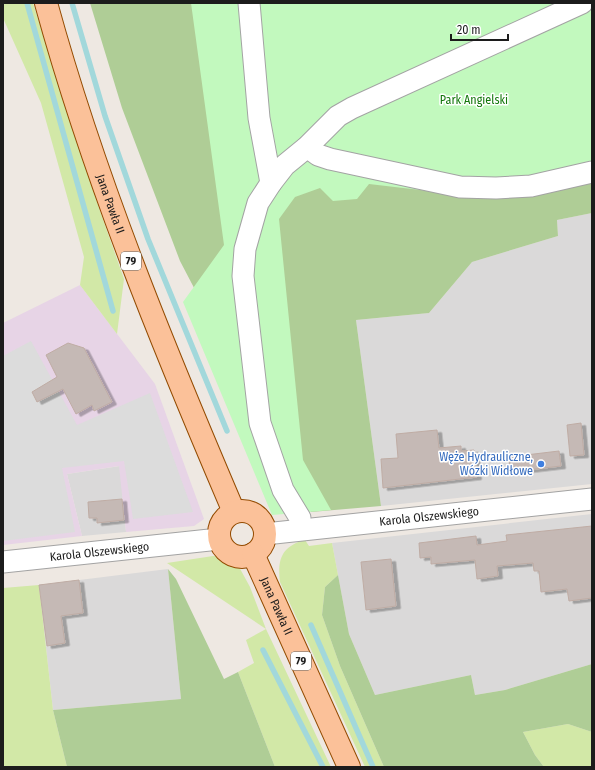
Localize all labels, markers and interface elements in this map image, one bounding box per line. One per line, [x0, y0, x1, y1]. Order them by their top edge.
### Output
scale bar [451, 16, 508, 42]
text: 20 m [457, 23, 481, 37]
park label: Park Angielski [440, 93, 508, 107]
street label: Jana Pawła II [93, 172, 127, 235]
road number: 79 [121, 252, 141, 270]
place label: Węże Hydrauliczne, Wózki Widłowe [439, 450, 533, 478]
marker: Węże Hydrauliczne, Wózki Widłowe [536, 459, 546, 469]
street label: Karola Olszewskiego [379, 504, 479, 529]
street label: Karola Olszewskiego [49, 539, 150, 564]
street label: Jana Pawła II [257, 575, 296, 637]
road number: 79 [291, 652, 311, 670]

